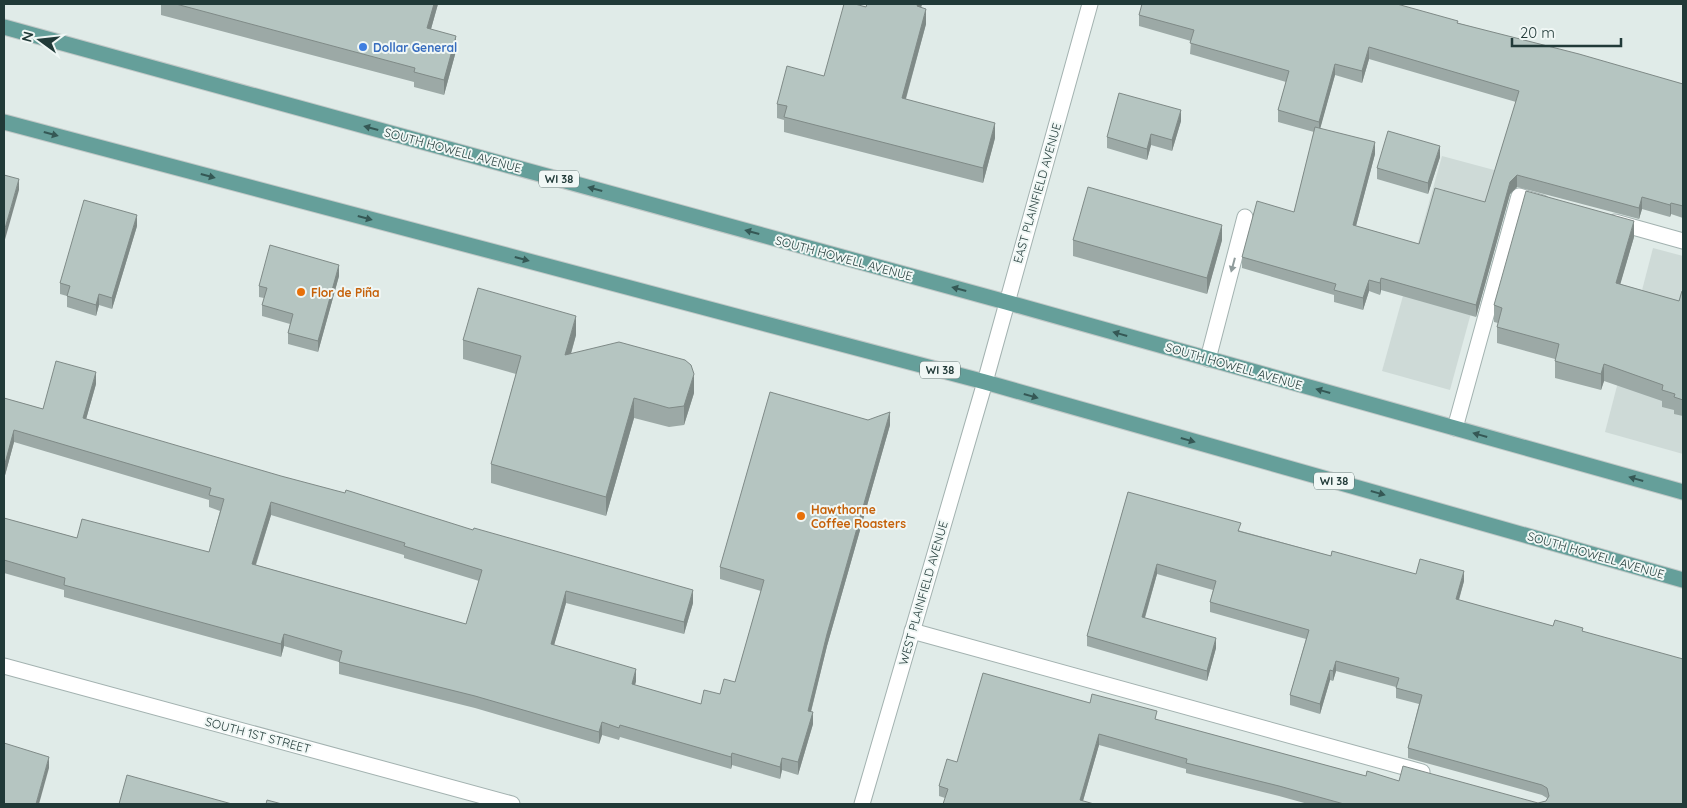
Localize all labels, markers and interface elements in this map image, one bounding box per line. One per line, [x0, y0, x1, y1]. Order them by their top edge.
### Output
north arrow [15, 15, 65, 65]
scale bar [1512, 15, 1621, 47]
text: 20 m [1520, 23, 1555, 42]
text: N [17, 29, 37, 44]
place label: Dollar General [373, 40, 457, 55]
marker: Dollar General [357, 41, 369, 53]
street label: EAST PLAINFIELD AVENUE [1010, 121, 1064, 265]
one-way arrow [363, 123, 378, 131]
street label: SOUTH HOWELL AVENUE [383, 124, 523, 176]
one-way arrow [43, 130, 58, 138]
road number: WI 38 [539, 170, 579, 188]
one-way arrow [200, 172, 216, 180]
one-way arrow [587, 185, 602, 193]
one-way arrow [358, 214, 373, 222]
one-way arrow [744, 228, 759, 236]
street label: SOUTH HOWELL AVENUE [774, 232, 914, 284]
one-way arrow [515, 256, 530, 264]
one-way arrow [1229, 257, 1237, 272]
place label: Flor de Piña [311, 285, 380, 300]
one-way arrow [951, 285, 967, 293]
marker: Flor de Piña [295, 286, 307, 298]
one-way arrow [1112, 330, 1127, 338]
street label: SOUTH HOWELL AVENUE [1164, 339, 1304, 393]
road number: WI 38 [920, 362, 960, 378]
one-way arrow [1316, 387, 1331, 395]
one-way arrow [1024, 392, 1039, 400]
one-way arrow [1472, 430, 1487, 438]
one-way arrow [1180, 436, 1195, 444]
road number: WI 38 [1314, 472, 1354, 490]
one-way arrow [1629, 474, 1644, 482]
one-way arrow [1370, 490, 1385, 498]
place label: Hawthorne Coffee Roasters [811, 502, 906, 531]
marker: Hawthorne Coffee Roasters [795, 510, 807, 522]
street label: WEST PLAINFIELD AVENUE [895, 519, 951, 667]
street label: SOUTH HOWELL AVENUE [1526, 528, 1666, 582]
street label: SOUTH 1ST STREET [204, 714, 312, 756]

